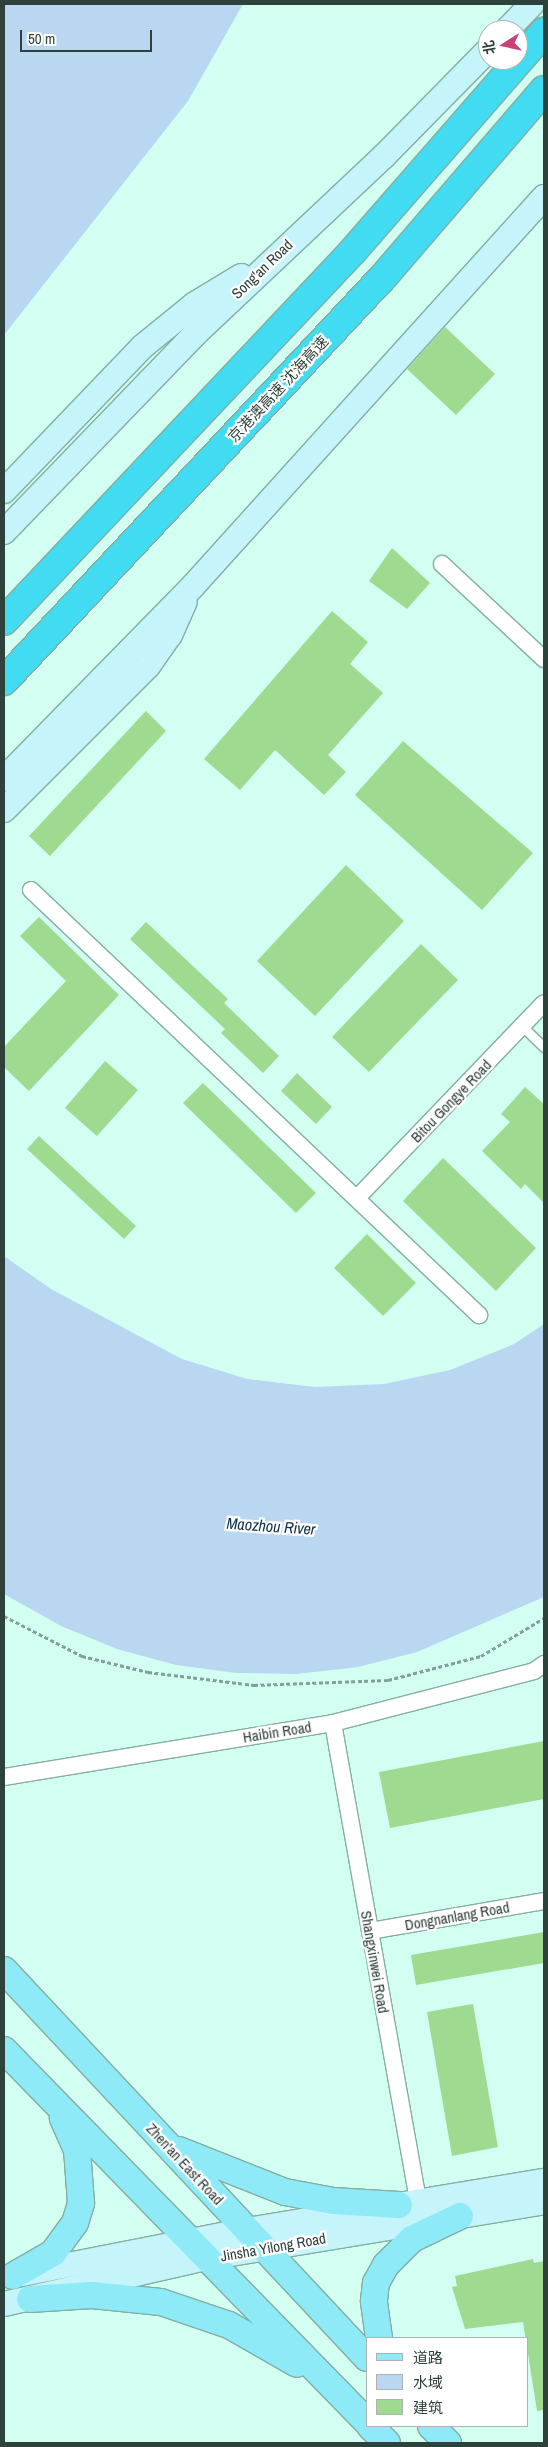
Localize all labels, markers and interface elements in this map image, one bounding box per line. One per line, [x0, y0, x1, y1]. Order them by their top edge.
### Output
scale bar [22, 20, 155, 52]
north arrow [478, 20, 528, 70]
text: 50 m [28, 28, 55, 49]
text: 北 [479, 39, 499, 56]
street label: Song'an Road [228, 236, 296, 302]
street label: 京港澳高速 沈海高速 [224, 332, 332, 446]
street label: Bitou Gongye Road [407, 1056, 495, 1146]
water label: Maozhou River [226, 1513, 316, 1539]
street label: Haibin Road [241, 1718, 313, 1746]
street label: Dongnanlang Road [403, 1898, 511, 1934]
street label: Shangxinwei Road [357, 1909, 393, 2015]
street label: Zhen'an East Road [143, 2119, 227, 2209]
street label: Jinsha Yilong Road [219, 2229, 327, 2265]
legend [366, 2337, 528, 2427]
text: 道路 [413, 2347, 443, 2368]
text: 水域 [413, 2372, 443, 2393]
text: 建筑 [413, 2397, 443, 2418]

